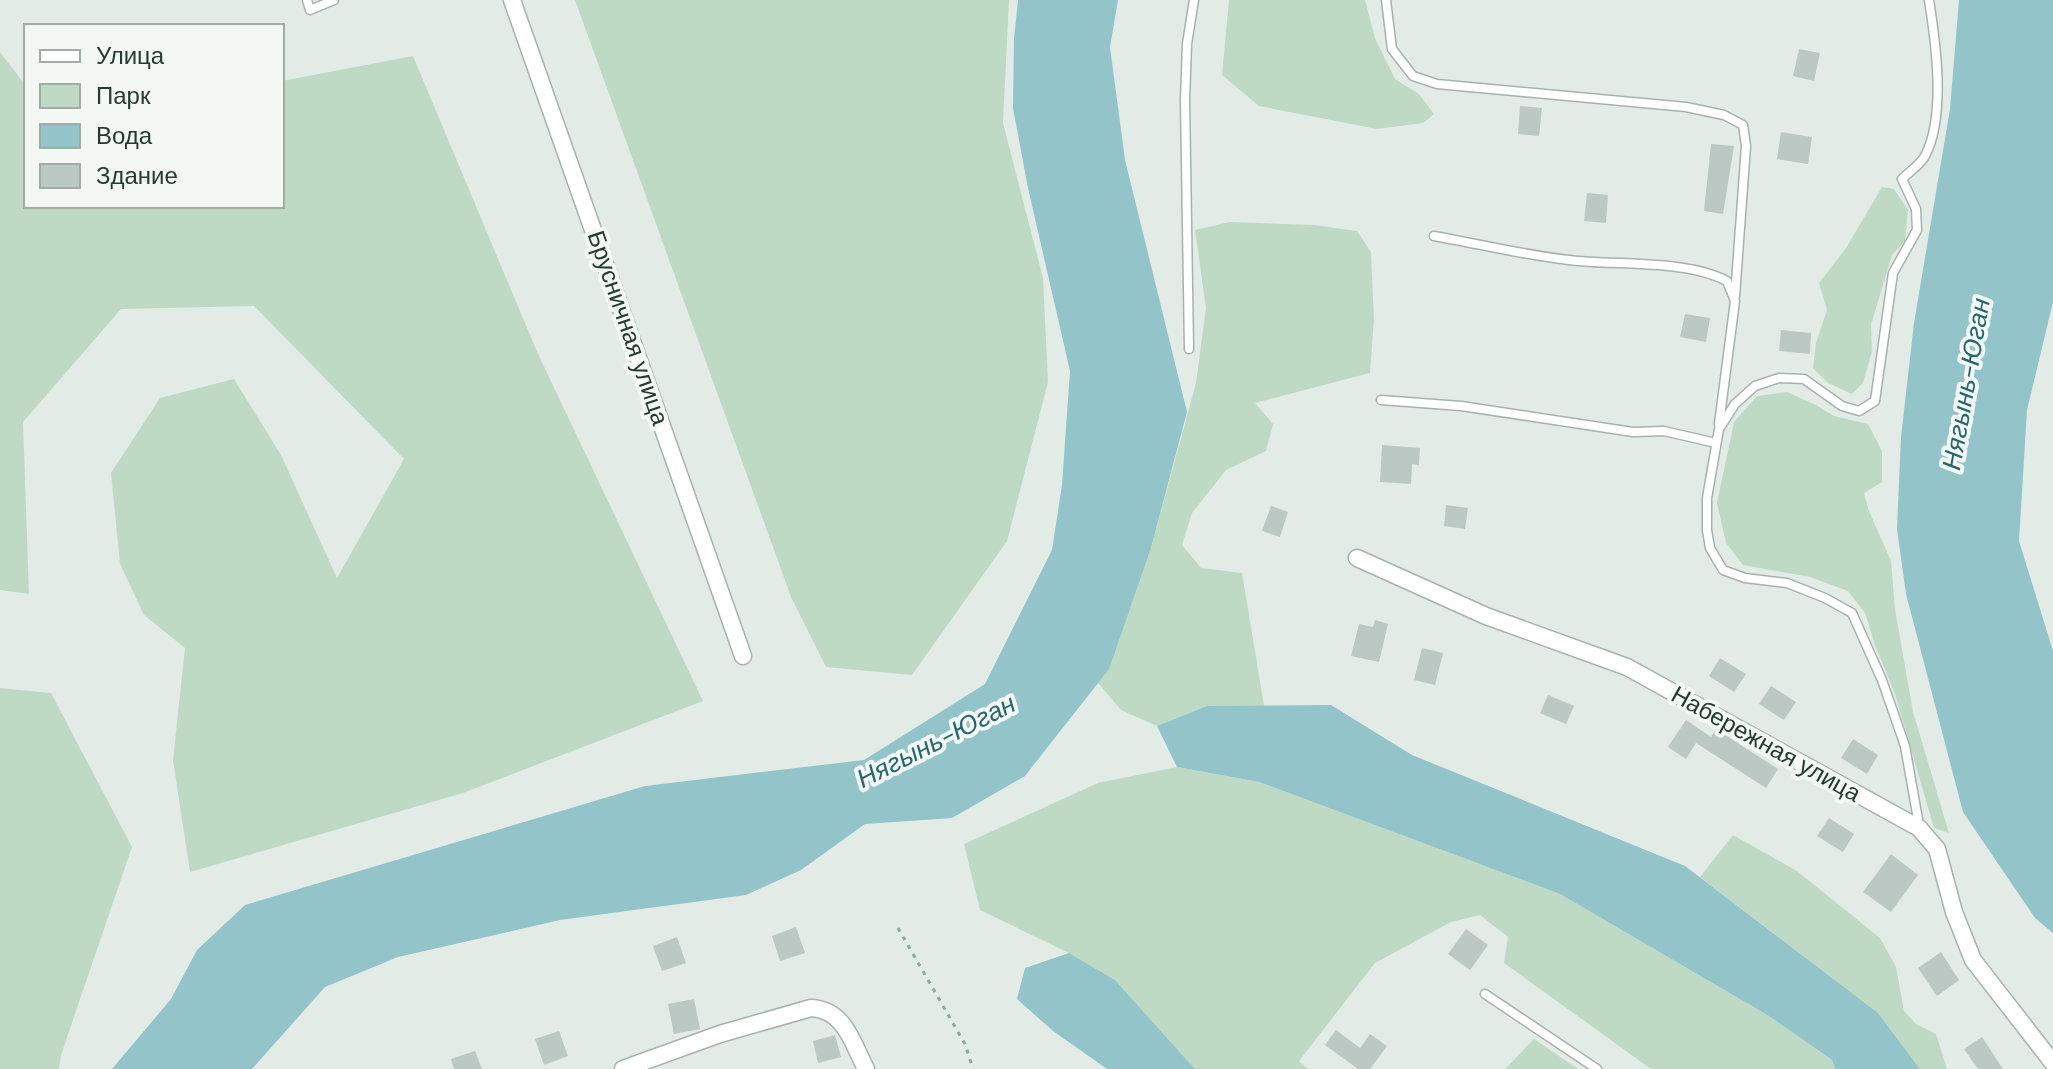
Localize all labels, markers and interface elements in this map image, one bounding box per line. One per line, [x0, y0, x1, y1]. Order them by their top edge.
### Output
legend [24, 24, 284, 208]
text: Улица [96, 40, 165, 71]
text: Парк [96, 80, 151, 111]
text: Вода [96, 120, 153, 151]
text: Здание [96, 160, 178, 191]
street label: Брусничная улица [581, 226, 676, 430]
water label: Нягынь-Юган [1934, 295, 1998, 473]
street label: Набережная улица [1666, 679, 1867, 809]
water label: Нягынь-Юган [851, 686, 1021, 796]

